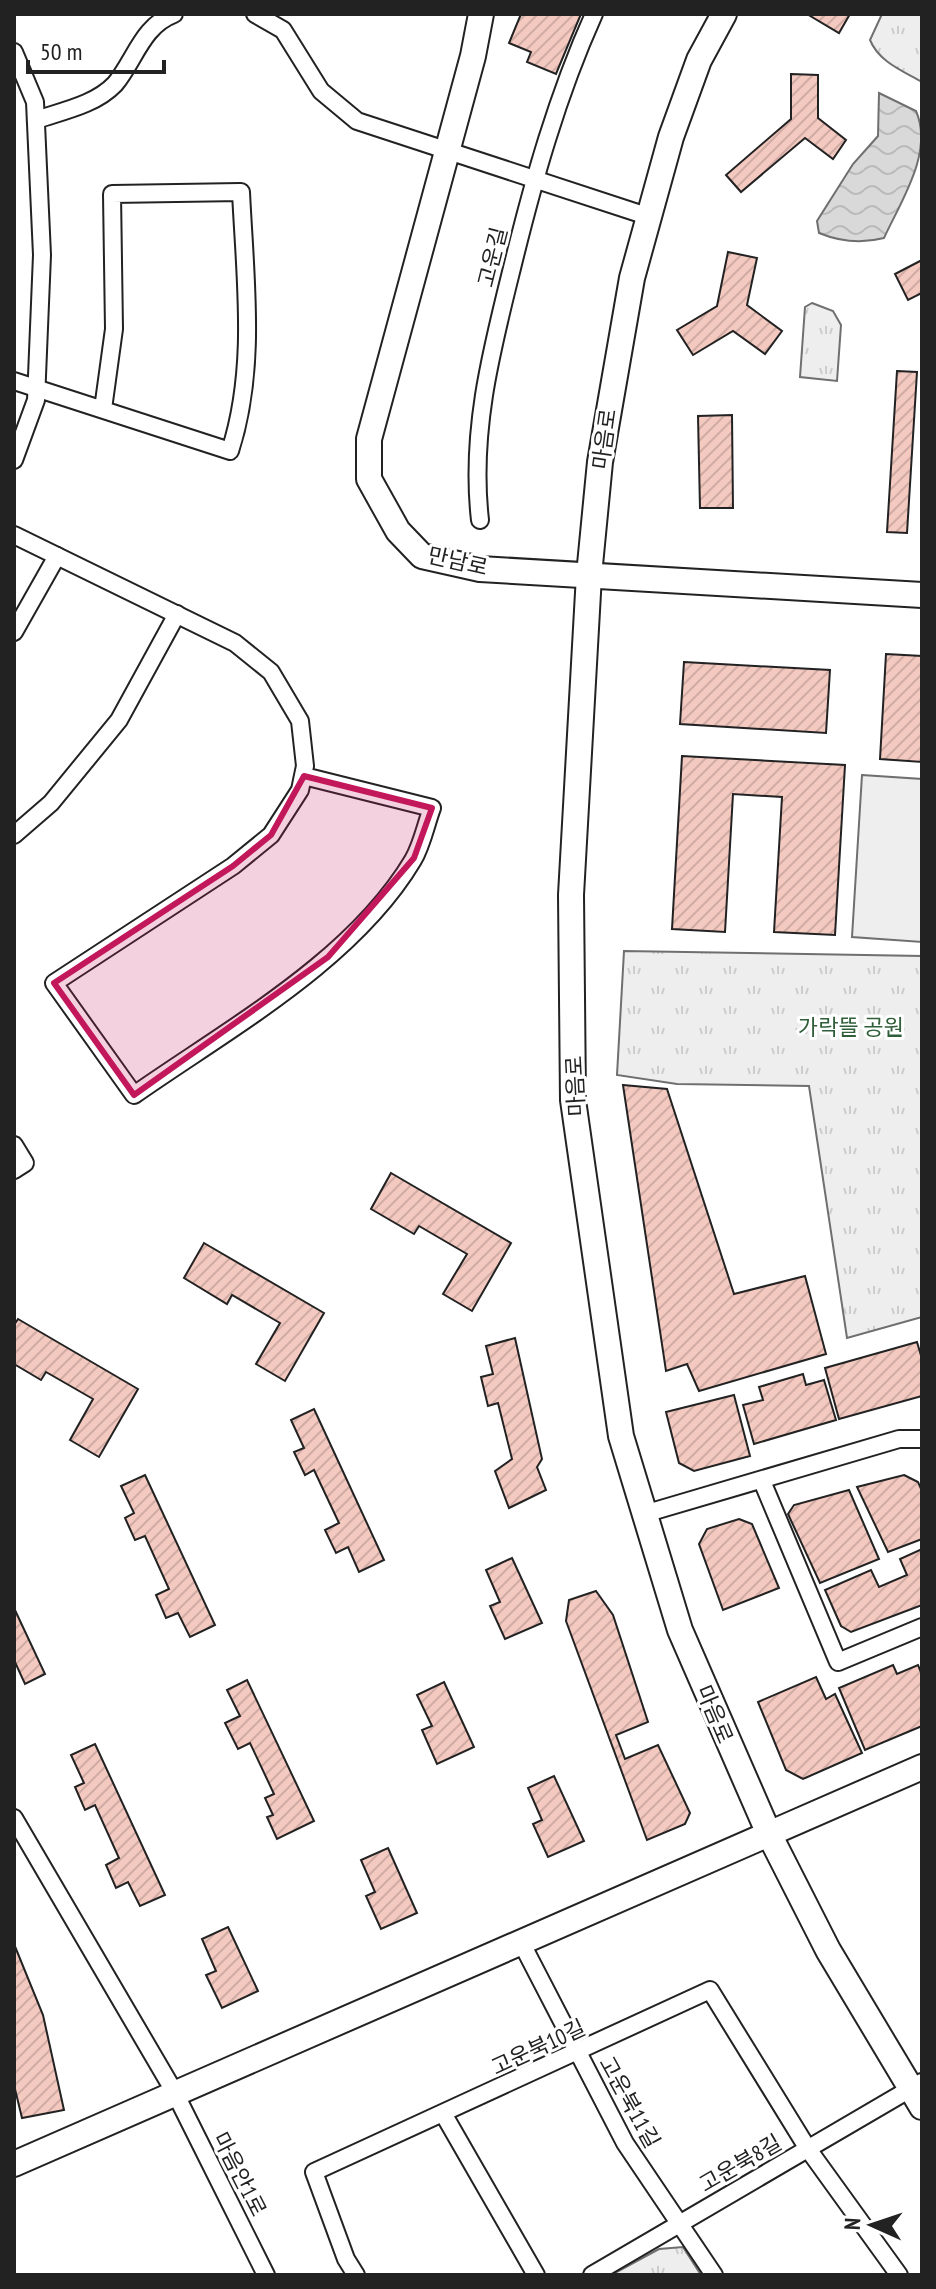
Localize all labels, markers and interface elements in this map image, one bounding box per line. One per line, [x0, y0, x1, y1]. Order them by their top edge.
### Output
scale bar [28, 24, 164, 74]
text: 50 m [40, 36, 82, 67]
street label: 고운길 [471, 224, 513, 290]
street label: 마음로 [586, 407, 622, 471]
street label: 만남로 [425, 541, 491, 581]
park label: 가락뜰 공원 [798, 1013, 904, 1041]
street label: 마음로 [559, 1055, 591, 1117]
street label: 마음로 [690, 1681, 740, 1747]
street label: 고운북10길 [486, 2013, 590, 2081]
street label: 고운북11길 [593, 2051, 667, 2153]
street label: 마음안1로 [207, 2127, 273, 2221]
street label: 고운북8길 [694, 2128, 786, 2198]
north arrow [832, 2185, 912, 2265]
text: N [838, 2217, 866, 2231]

